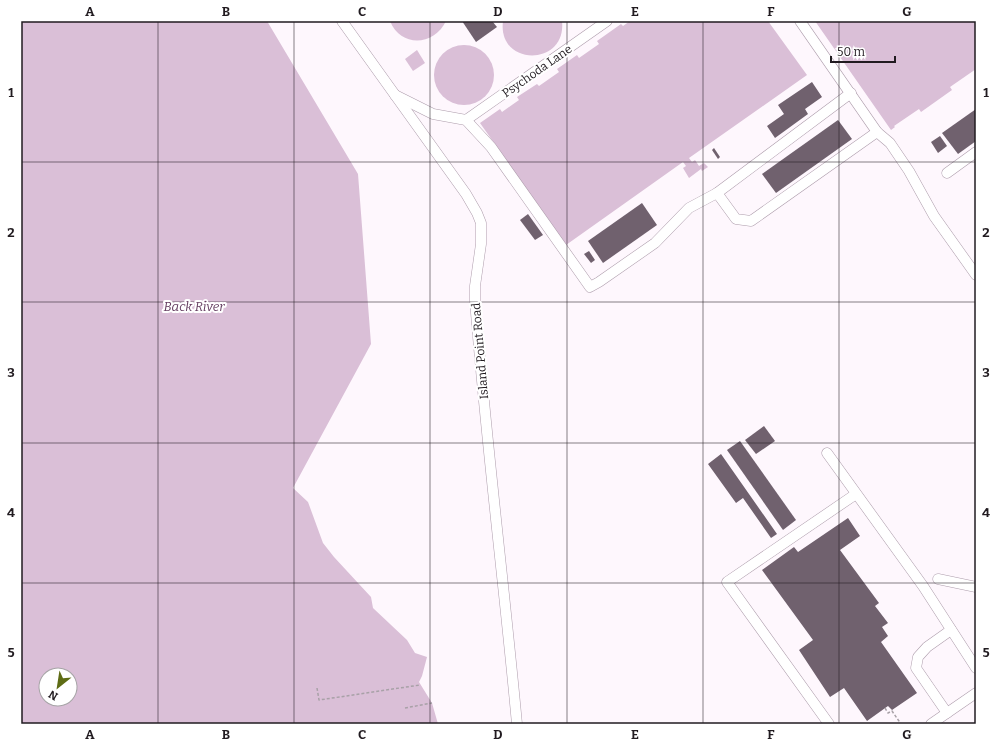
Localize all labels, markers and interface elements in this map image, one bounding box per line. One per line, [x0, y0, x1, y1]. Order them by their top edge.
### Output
text: A [85, 4, 95, 19]
text: B [222, 4, 230, 19]
text: C [358, 4, 366, 19]
text: D [493, 4, 503, 19]
text: E [631, 4, 639, 19]
text: F [767, 4, 775, 19]
text: G [902, 4, 912, 19]
scale bar [831, 38, 895, 64]
street label: Psychoda Lane [499, 42, 575, 100]
text: 50 m [837, 45, 866, 59]
text: 1 [8, 85, 14, 100]
text: 1 [983, 85, 989, 100]
text: 2 [7, 225, 15, 240]
text: 2 [982, 225, 990, 240]
water label: Back River [164, 299, 225, 314]
street label: Island Point Road [469, 302, 491, 400]
text: 3 [7, 365, 15, 380]
text: 3 [982, 365, 990, 380]
text: 4 [7, 505, 15, 520]
text: 4 [982, 505, 990, 520]
text: 5 [7, 645, 15, 660]
text: 5 [982, 645, 990, 660]
north arrow [38, 667, 78, 707]
text: N [46, 687, 60, 703]
text: A [85, 727, 95, 742]
text: B [222, 727, 230, 742]
text: C [358, 727, 366, 742]
text: D [493, 727, 503, 742]
text: E [631, 727, 639, 742]
text: F [767, 727, 775, 742]
text: G [902, 727, 912, 742]

